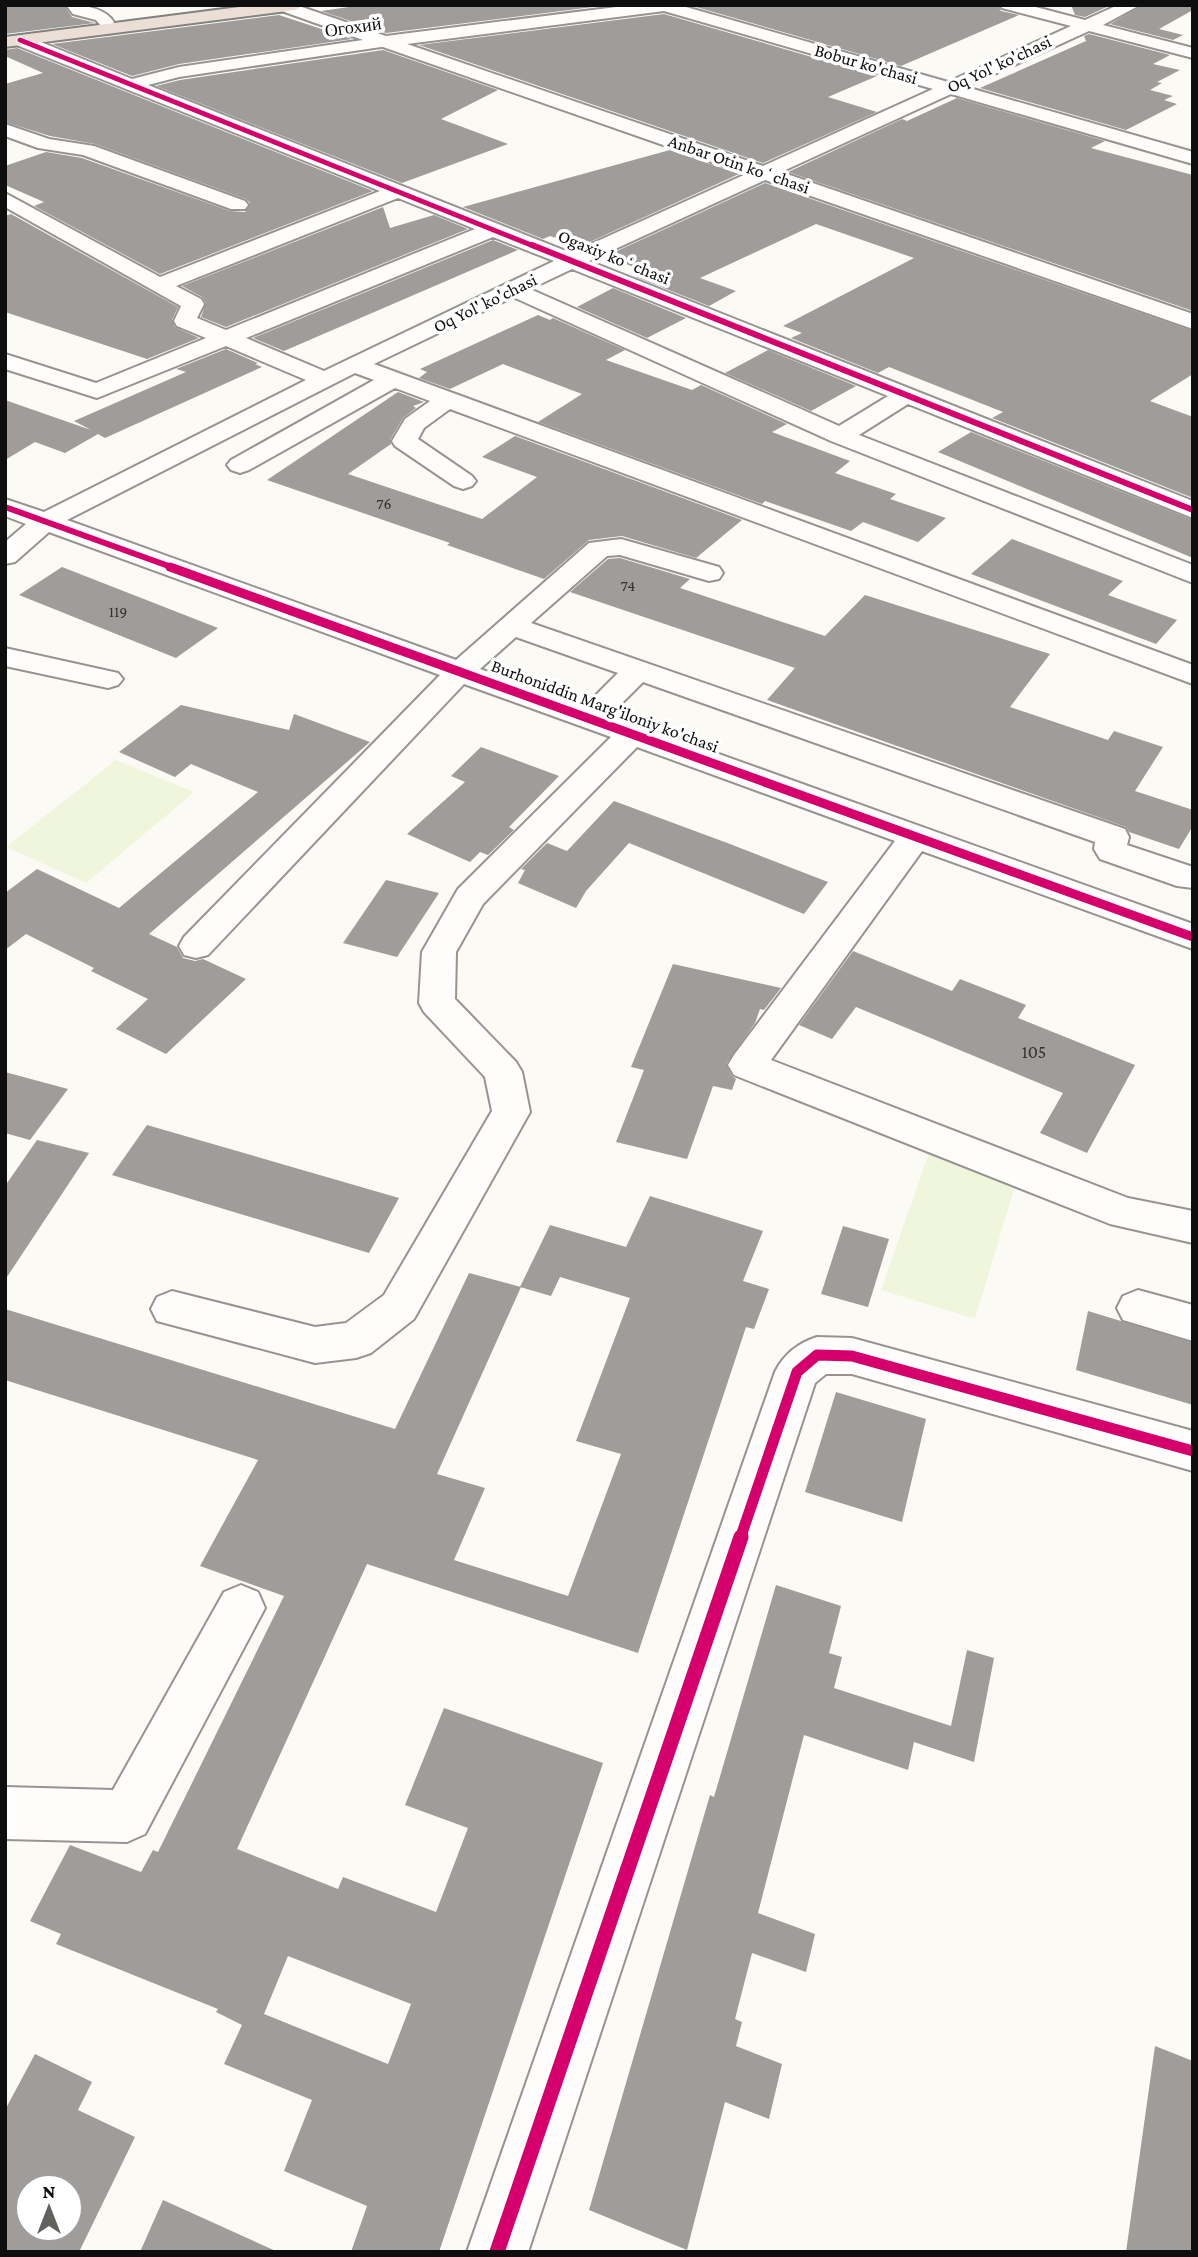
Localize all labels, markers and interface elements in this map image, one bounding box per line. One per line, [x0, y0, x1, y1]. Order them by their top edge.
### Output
street label: Огохий [324, 13, 383, 41]
street label: Oq Yol' ko'chasi [944, 31, 1055, 97]
street label: Bobur ko'chasi [812, 40, 920, 88]
street label: Anbar Otin koʻchasi [666, 130, 813, 198]
street label: Ogaxiy koʻchasi [555, 225, 673, 289]
street label: Oq Yol' ko'chasi [430, 269, 540, 337]
house number: 76 [376, 495, 392, 512]
house number: 74 [620, 577, 636, 594]
house number: 119 [109, 603, 127, 620]
street label: Burhoniddin Marg'iloniy ko'chasi [489, 655, 722, 757]
house number: 105 [1022, 1042, 1046, 1062]
north arrow [14, 2173, 84, 2243]
text: N [43, 2181, 56, 2202]

